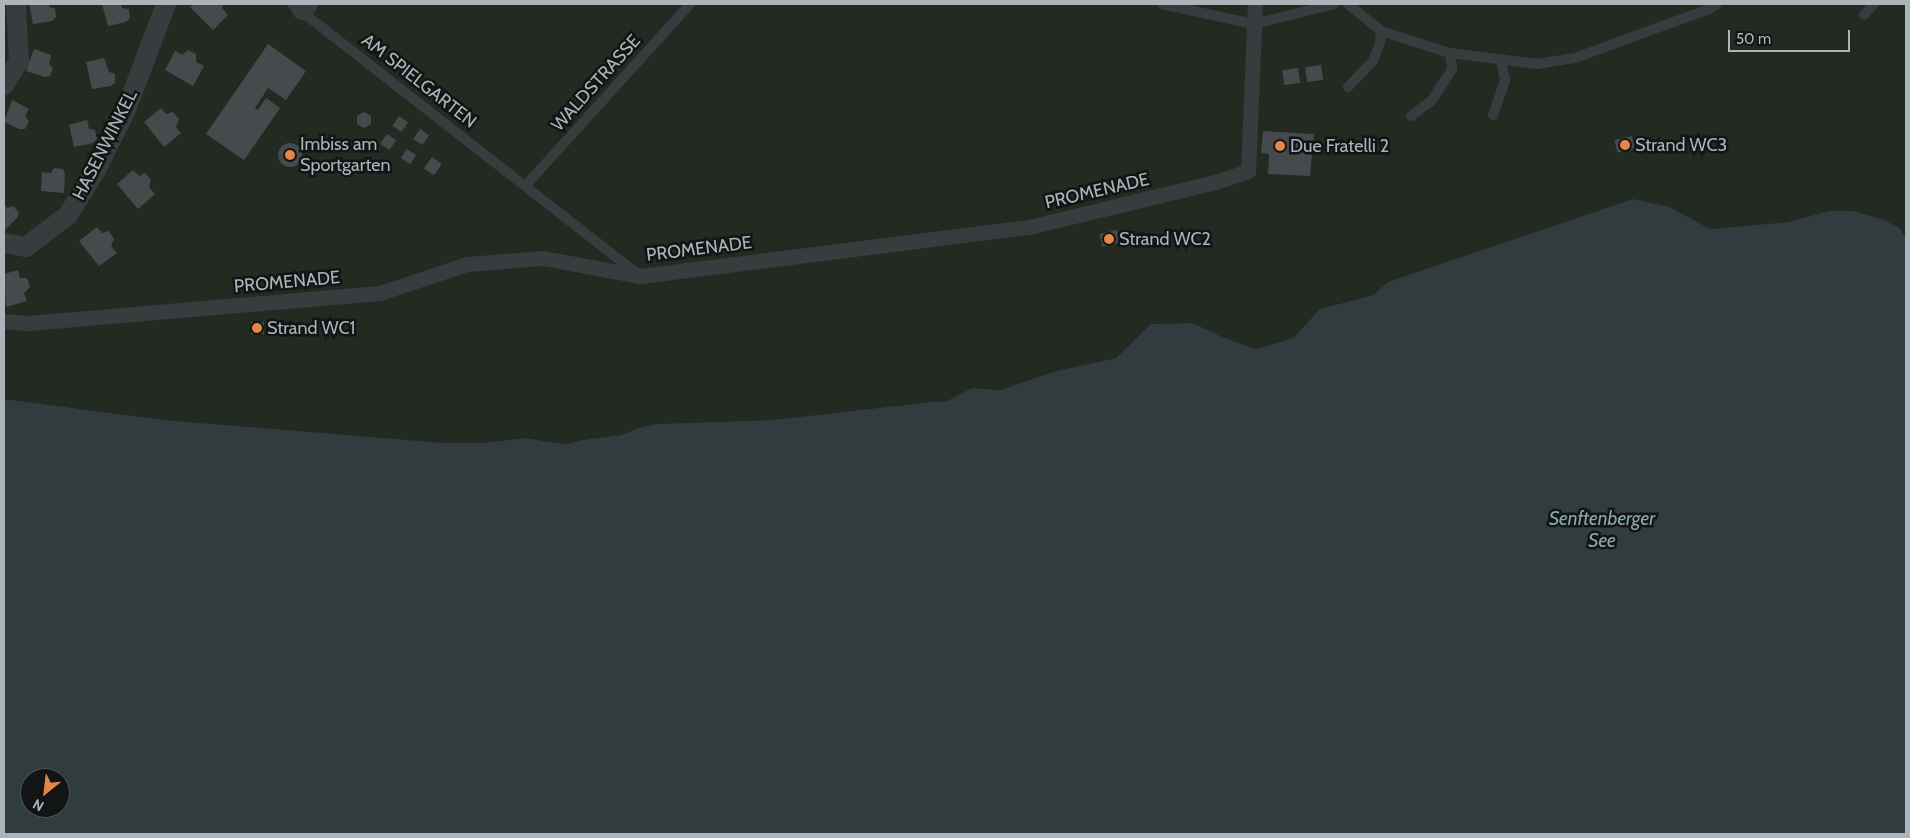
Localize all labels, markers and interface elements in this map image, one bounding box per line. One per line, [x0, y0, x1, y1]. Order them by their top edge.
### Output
scale bar [1730, 20, 1852, 52]
street label: AM SPIELGARTEN [357, 29, 481, 133]
street label: WALDSTRASSE [547, 30, 645, 136]
text: 50 m [1736, 30, 1771, 48]
street label: HASENWINKEL [68, 86, 142, 204]
place label: Imbiss am Sportgarten [300, 134, 391, 176]
place label: Strand WC3 [1635, 134, 1727, 156]
place label: Due Fratelli 2 [1290, 135, 1389, 157]
marker: Strand WC3 [1619, 139, 1631, 151]
marker: Due Fratelli 2 [1274, 140, 1286, 152]
marker: Imbiss am Sportgarten [284, 149, 296, 161]
street label: PROMENADE [1043, 169, 1151, 213]
place label: Strand WC2 [1119, 228, 1211, 250]
street label: PROMENADE [645, 232, 753, 266]
marker: Strand WC2 [1103, 233, 1115, 245]
street label: PROMENADE [233, 267, 341, 297]
place label: Strand WC1 [267, 317, 355, 339]
marker: Strand WC1 [251, 322, 263, 334]
water label: Senftenberger See [1549, 508, 1655, 552]
north arrow [20, 768, 70, 818]
text: N [30, 795, 47, 816]

